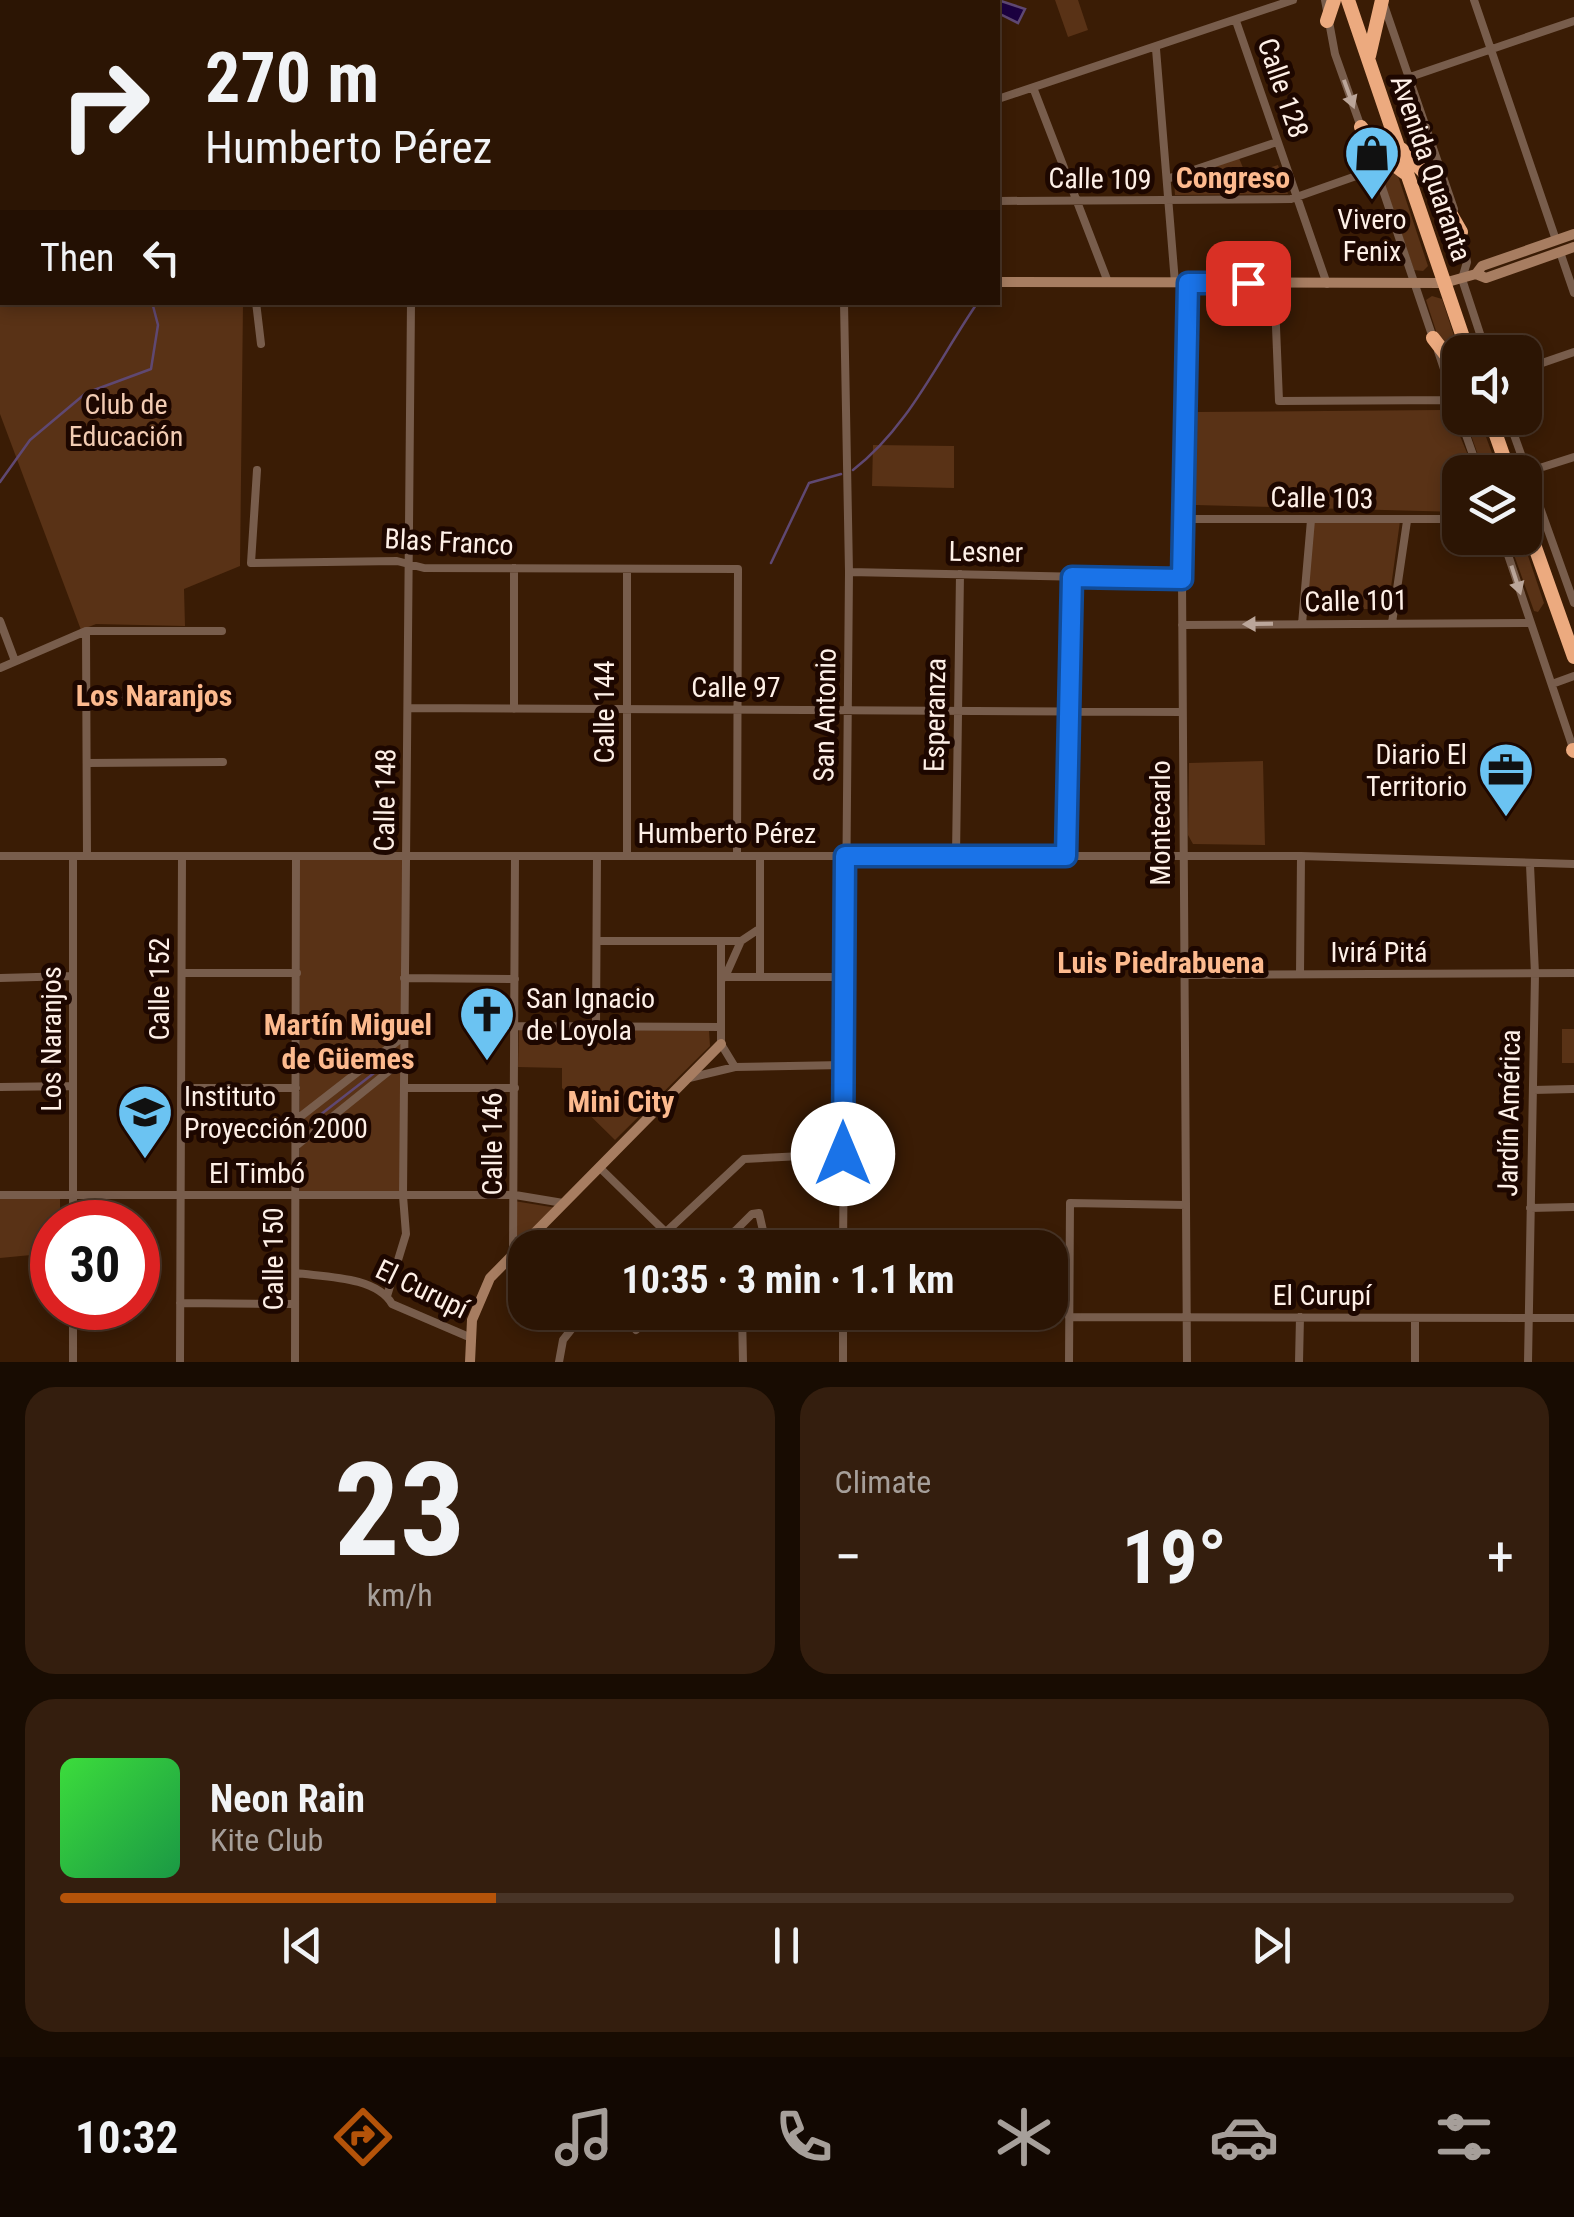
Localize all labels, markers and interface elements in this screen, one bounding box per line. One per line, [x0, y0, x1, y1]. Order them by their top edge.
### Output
street label: Calle 128 [1251, 34, 1315, 142]
text: 270 m [205, 37, 379, 119]
icon: right [40, 40, 170, 170]
street label: Avenida Quaranta [1384, 71, 1478, 265]
one-way arrow [1342, 79, 1357, 109]
text: Humberto Pérez [205, 121, 492, 174]
shop icon: Vivero Fenix [1342, 123, 1402, 202]
district label: Congreso [1176, 160, 1290, 195]
street label: Calle 109 [1048, 162, 1152, 196]
place label: Vivero Fenix [1337, 203, 1407, 268]
icon: left [134, 230, 189, 285]
text: Then [40, 236, 114, 280]
pin [1206, 241, 1291, 326]
icon: arrive [1221, 256, 1276, 311]
map controls [1442, 335, 1542, 555]
button: sound [1442, 335, 1542, 435]
park label: Club de Educación [69, 388, 183, 453]
button: layers [1442, 455, 1542, 555]
street label: Calle 103 [1270, 481, 1374, 515]
street label: Blas Franco [384, 522, 514, 562]
street label: Lesner [948, 535, 1024, 569]
one-way arrow [1510, 565, 1525, 595]
street label: Calle 101 [1304, 584, 1408, 618]
one-way arrow [1241, 616, 1273, 632]
street label: San Antonio [807, 648, 843, 782]
street label: Esperanza [918, 658, 952, 772]
street label: Calle 144 [588, 660, 621, 764]
street label: Calle 97 [691, 671, 781, 704]
district label: Los Naranjos [76, 678, 232, 713]
place label: Diario El Territorio [1366, 738, 1467, 803]
office icon: Diario El Territorio [1476, 740, 1536, 819]
street label: Calle 148 [368, 748, 402, 852]
street label: Montecarlo [1144, 760, 1177, 886]
street label: Humberto Pérez [638, 817, 816, 850]
street label: Ivirá Pitá [1331, 936, 1427, 969]
street label: Calle 152 [143, 937, 176, 1041]
district label: Luis Piedrabuena [1057, 945, 1265, 980]
street label: Los Naranjos [35, 966, 68, 1112]
place label: San Ignacio de Loyola [526, 982, 655, 1047]
church icon: San Ignacio de Loyola [457, 984, 517, 1063]
district label: Martín Miguel de Güemes [264, 1007, 432, 1076]
street label: Jardín América [1491, 1029, 1527, 1197]
place label: Instituto Proyección 2000 [184, 1080, 368, 1145]
school or university icon: Instituto Proyección 2000 [115, 1082, 175, 1161]
district label: Mini City [568, 1084, 675, 1119]
street label: Calle 146 [476, 1092, 509, 1196]
position arrow [791, 1102, 895, 1206]
street label: El Timbó [209, 1157, 305, 1190]
speed limit sign: 30 [30, 1200, 160, 1330]
street label: Calle 150 [257, 1207, 290, 1311]
street label: El Curupí [370, 1253, 475, 1326]
text: 10:35 · 3 min · 1.1 km [622, 1258, 954, 1302]
street label: El Curupí [1273, 1279, 1373, 1312]
text: 23 [334, 1434, 465, 1587]
text: Climate [835, 1463, 931, 1501]
text: 19° [1122, 1513, 1227, 1601]
text: − [835, 1525, 862, 1589]
text: + [1487, 1525, 1514, 1589]
text: km/h [367, 1576, 433, 1614]
text: Neon Rain [210, 1777, 365, 1821]
text: Kite Club [210, 1821, 323, 1859]
icon: previous [275, 1918, 330, 1973]
icon: pause [759, 1918, 814, 1973]
icon: next [1244, 1918, 1299, 1973]
icon: directions [328, 2102, 398, 2172]
icon: music [549, 2102, 619, 2172]
icon: phone [769, 2102, 839, 2172]
icon: climate [989, 2102, 1059, 2172]
icon: car [1209, 2102, 1279, 2172]
icon: filters [1429, 2102, 1499, 2172]
text: 10:32 [75, 2111, 178, 2164]

